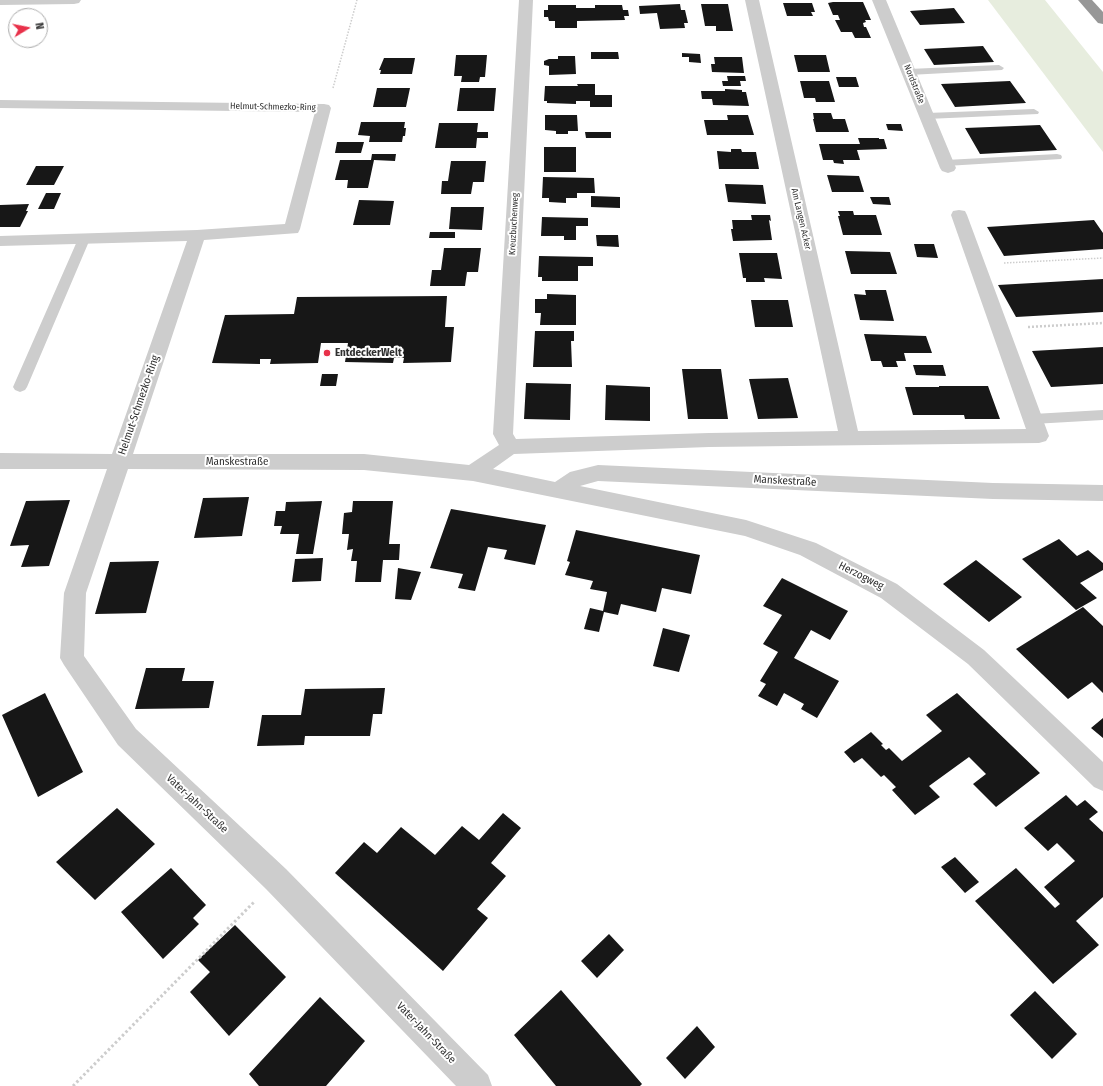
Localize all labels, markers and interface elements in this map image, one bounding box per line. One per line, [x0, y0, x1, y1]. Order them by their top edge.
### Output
north arrow [8, 8, 48, 48]
text: N [32, 22, 46, 30]
street label: Nordstraße [901, 63, 927, 105]
street label: Helmut-Schmezko-Ring [230, 101, 316, 113]
street label: Am Langen Acker [789, 187, 813, 251]
street label: Kreuzbuchenweg [507, 193, 521, 255]
place label: EntdeckerWelt [335, 346, 402, 360]
marker: EntdeckerWelt [322, 348, 332, 358]
street label: Helmut-Schmezko-Ring [116, 353, 162, 457]
street label: Manskestraße [206, 455, 268, 469]
street label: Manskestraße [753, 473, 817, 489]
street label: Herzogweg [836, 559, 886, 593]
street label: Vater-Jahn-Straße [163, 772, 231, 836]
street label: Vater-Jahn-Straße [394, 1000, 458, 1066]

